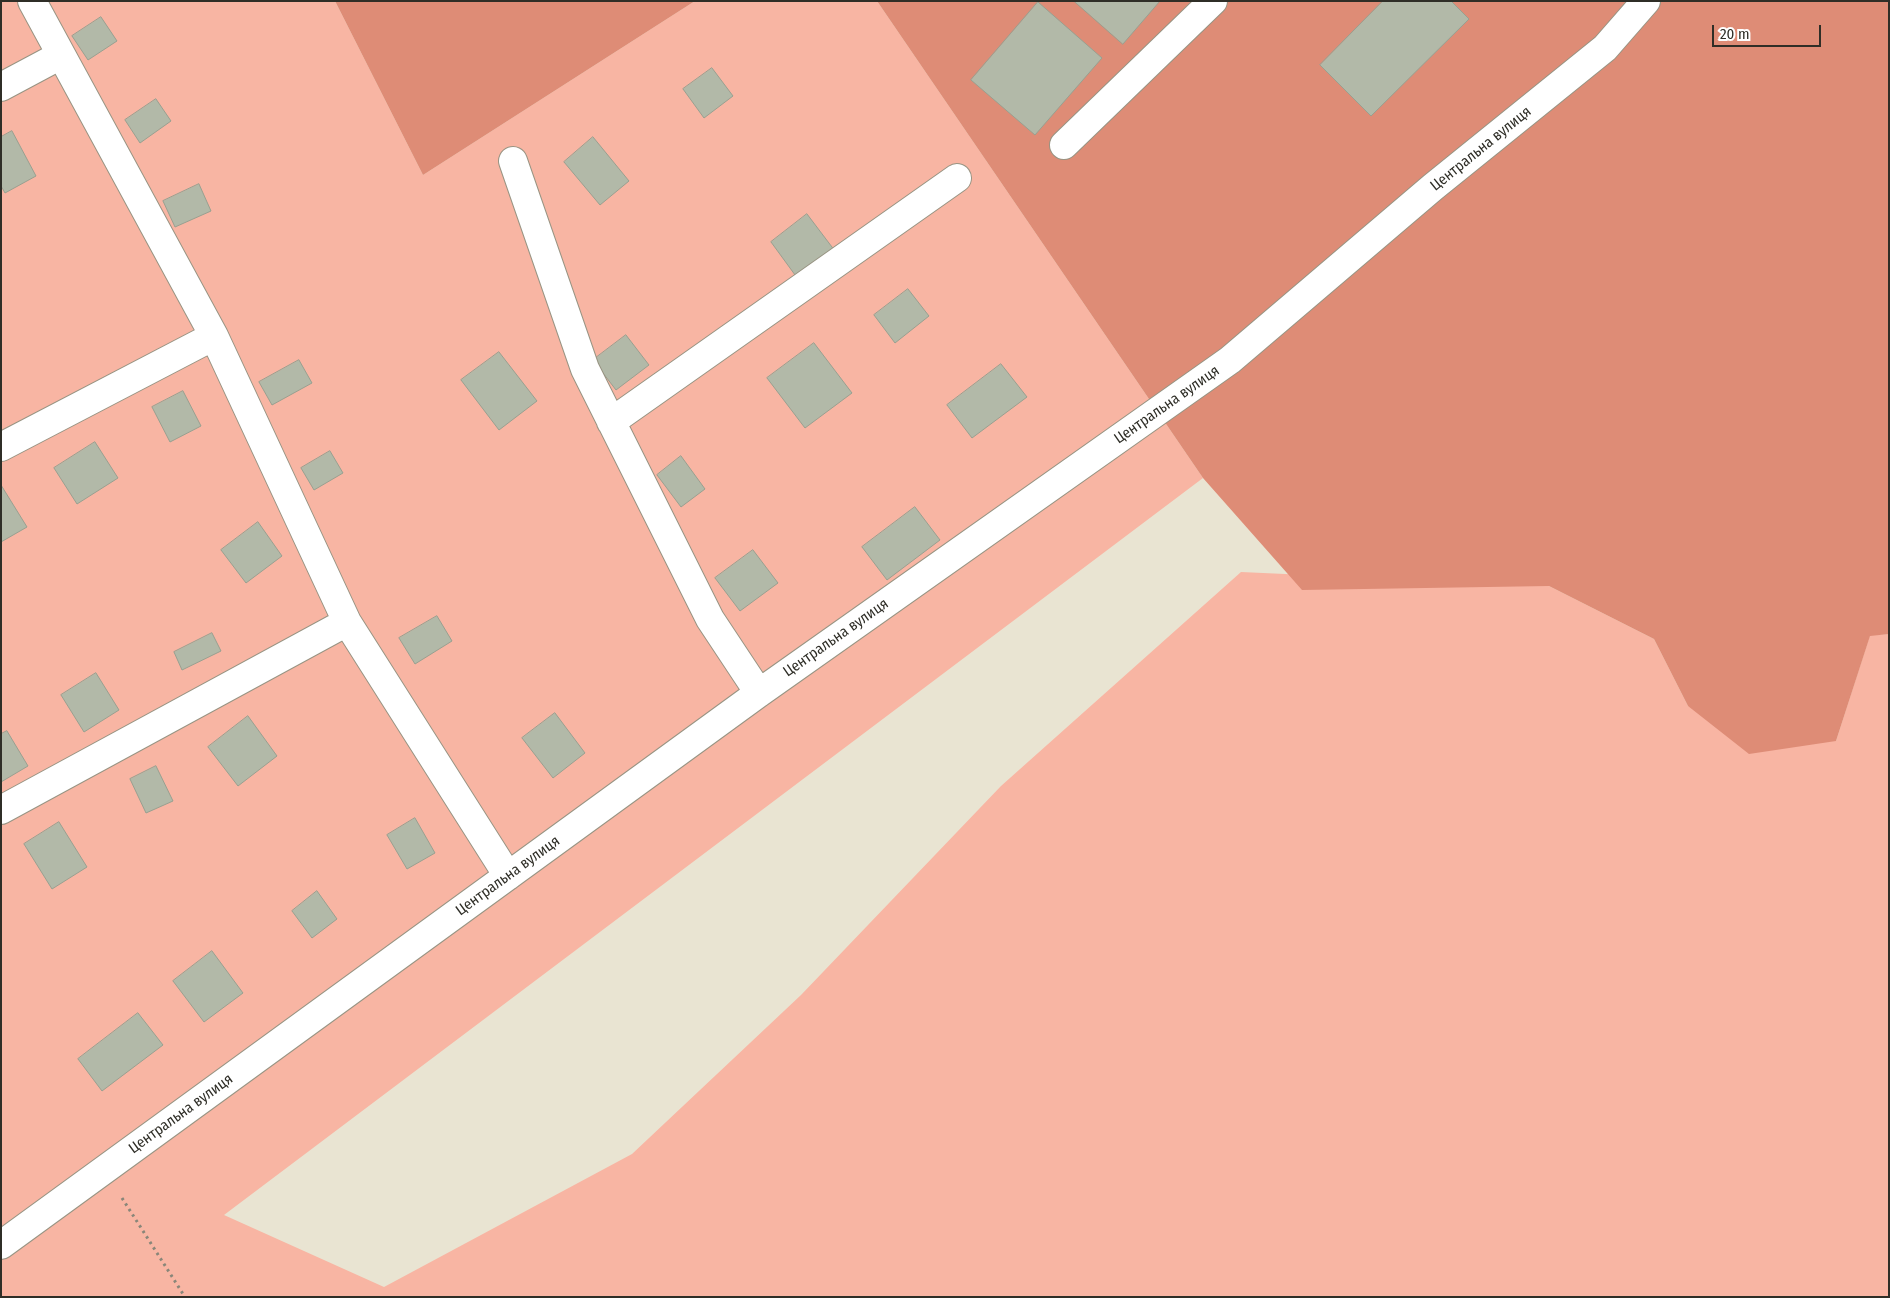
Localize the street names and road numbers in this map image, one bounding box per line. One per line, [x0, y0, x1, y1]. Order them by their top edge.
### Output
street label: Центральна вулиця [1427, 103, 1535, 195]
street label: Центральна вулиця [1111, 362, 1223, 448]
street label: Центральна вулиця [780, 595, 892, 681]
street label: Центральна вулиця [452, 832, 564, 920]
street label: Центральна вулиця [125, 1070, 237, 1158]

